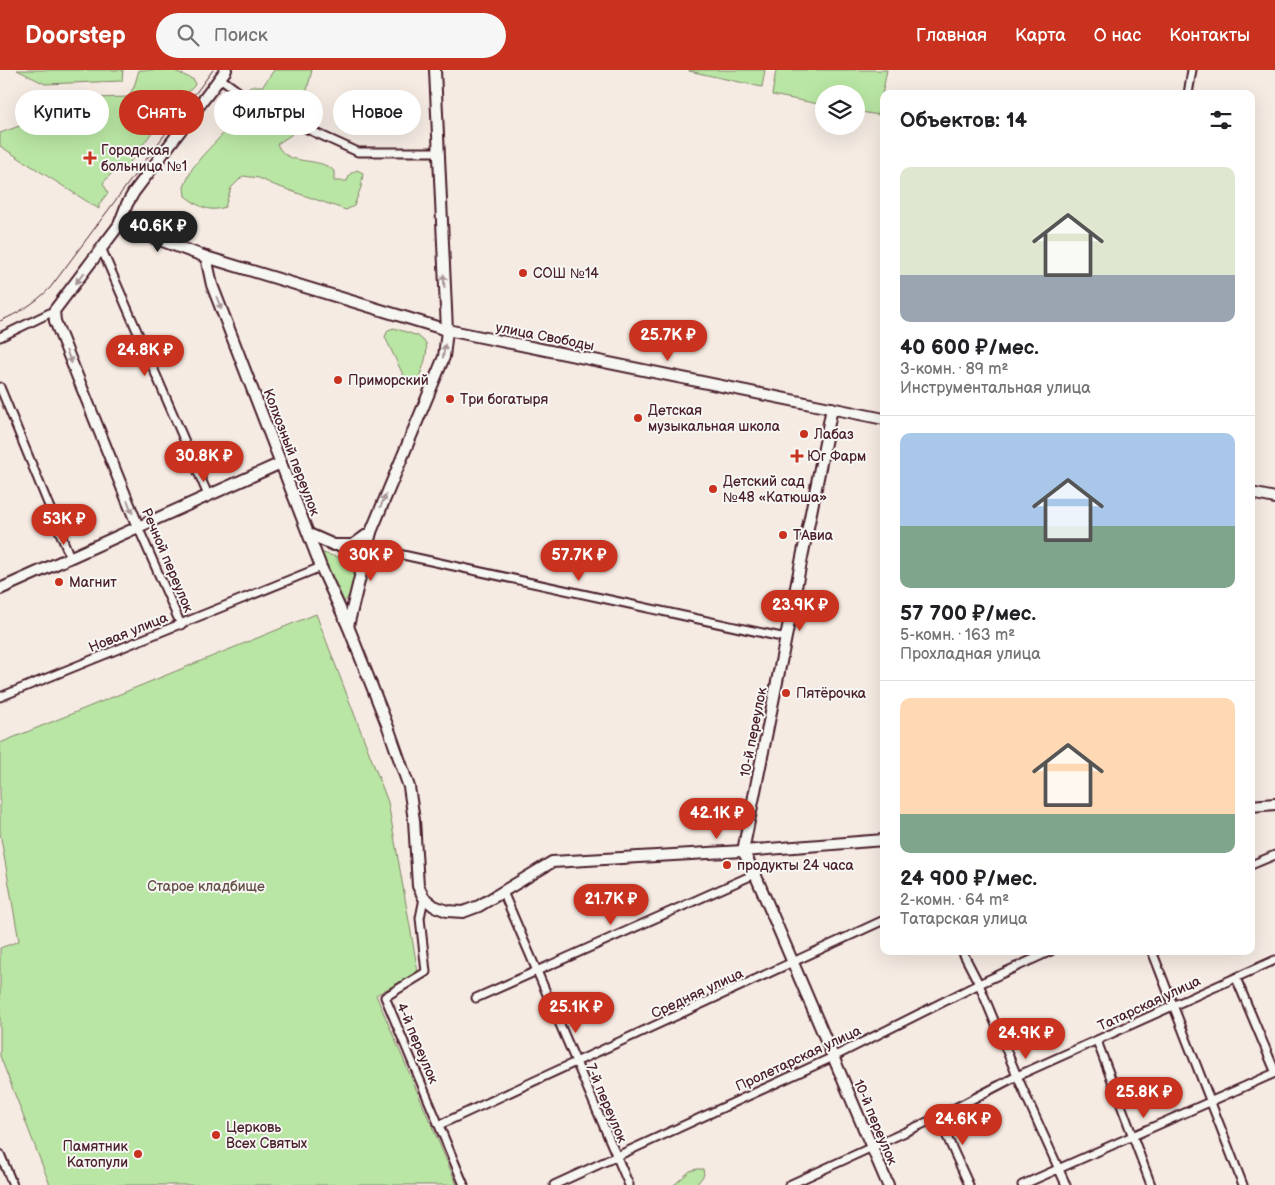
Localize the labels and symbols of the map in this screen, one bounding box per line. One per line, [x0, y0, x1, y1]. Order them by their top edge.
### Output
place label: Городская больница №1 [101, 142, 187, 175]
marker: Городская больница №1 [83, 151, 97, 165]
pin: 40.6K ₽ [112, 210, 204, 253]
place label: СОШ №14 [533, 265, 599, 282]
marker: СОШ №14 [517, 267, 529, 279]
one-way arrow [74, 271, 85, 284]
one-way arrow [440, 273, 448, 289]
one-way arrow [216, 296, 223, 311]
street label: улица Свободы [494, 319, 596, 354]
pin: 25.7K ₽ [622, 320, 714, 362]
pin: 24.8K ₽ [99, 334, 191, 377]
one-way arrow [441, 342, 449, 358]
one-way arrow [65, 350, 73, 365]
place label: Приморский [348, 372, 429, 389]
marker: Приморский [332, 374, 344, 386]
street label: Колхозный переулок [259, 386, 324, 519]
place label: Три богатыря [460, 391, 548, 408]
marker: Три богатыря [444, 393, 456, 405]
place label: Детская музыкальная школа [648, 402, 781, 435]
marker: Детская музыкальная школа [632, 412, 644, 424]
place label: Лабаз [813, 426, 854, 443]
marker: Лабаз [798, 428, 810, 440]
pin: 30.8K ₽ [158, 440, 250, 483]
place label: Юг Фарм [807, 448, 866, 465]
marker: Юг Фарм [791, 450, 803, 462]
place label: Детский сад №48 «Катюша» [723, 473, 827, 506]
marker: Детский сад №48 «Катюша» [707, 483, 719, 495]
one-way arrow [380, 494, 388, 508]
one-way arrow [126, 500, 134, 515]
pin: 53K ₽ [29, 504, 99, 546]
street label: Речной переулок [138, 505, 197, 615]
place label: ТАвиа [793, 527, 834, 544]
marker: ТАвиа [777, 529, 789, 541]
pin: 30K ₽ [336, 540, 406, 582]
pin: 57.7K ₽ [533, 540, 625, 582]
place label: Магнит [69, 574, 117, 591]
marker: Магнит [53, 576, 65, 588]
pin: 23.9K ₽ [754, 590, 846, 632]
street label: Новая улица [86, 609, 171, 656]
street label: 10-й переулок [736, 685, 771, 779]
place label: Пятёрочка [796, 685, 867, 702]
marker: Пятёрочка [780, 687, 792, 699]
pin: 42.1K ₽ [671, 798, 763, 840]
place label: продукты 24 часа [737, 857, 854, 874]
marker: продукты 24 часа [721, 859, 733, 871]
park label: Старое кладбище [147, 878, 265, 895]
pin: 21.7K ₽ [565, 884, 657, 926]
street label: Средняя улица [648, 964, 747, 1022]
street label: Татарская улица [1095, 972, 1204, 1035]
pin: 25.1K ₽ [530, 992, 622, 1034]
street label: 4-й переулок [393, 1000, 442, 1087]
pin: 24.9K ₽ [980, 1018, 1072, 1060]
street label: Пролетарская улица [733, 1022, 864, 1095]
street label: 7-й переулок [582, 1061, 631, 1146]
pin: 25.8K ₽ [1098, 1076, 1190, 1119]
street label: 10-й переулок [850, 1077, 901, 1168]
pin: 24.6K ₽ [917, 1104, 1009, 1146]
place label: Церковь Всех Святых [226, 1119, 308, 1152]
marker: Церковь Всех Святых [210, 1129, 222, 1141]
place label: Памятник Катопули [63, 1138, 129, 1171]
marker: Памятник Катопули [132, 1148, 144, 1160]

